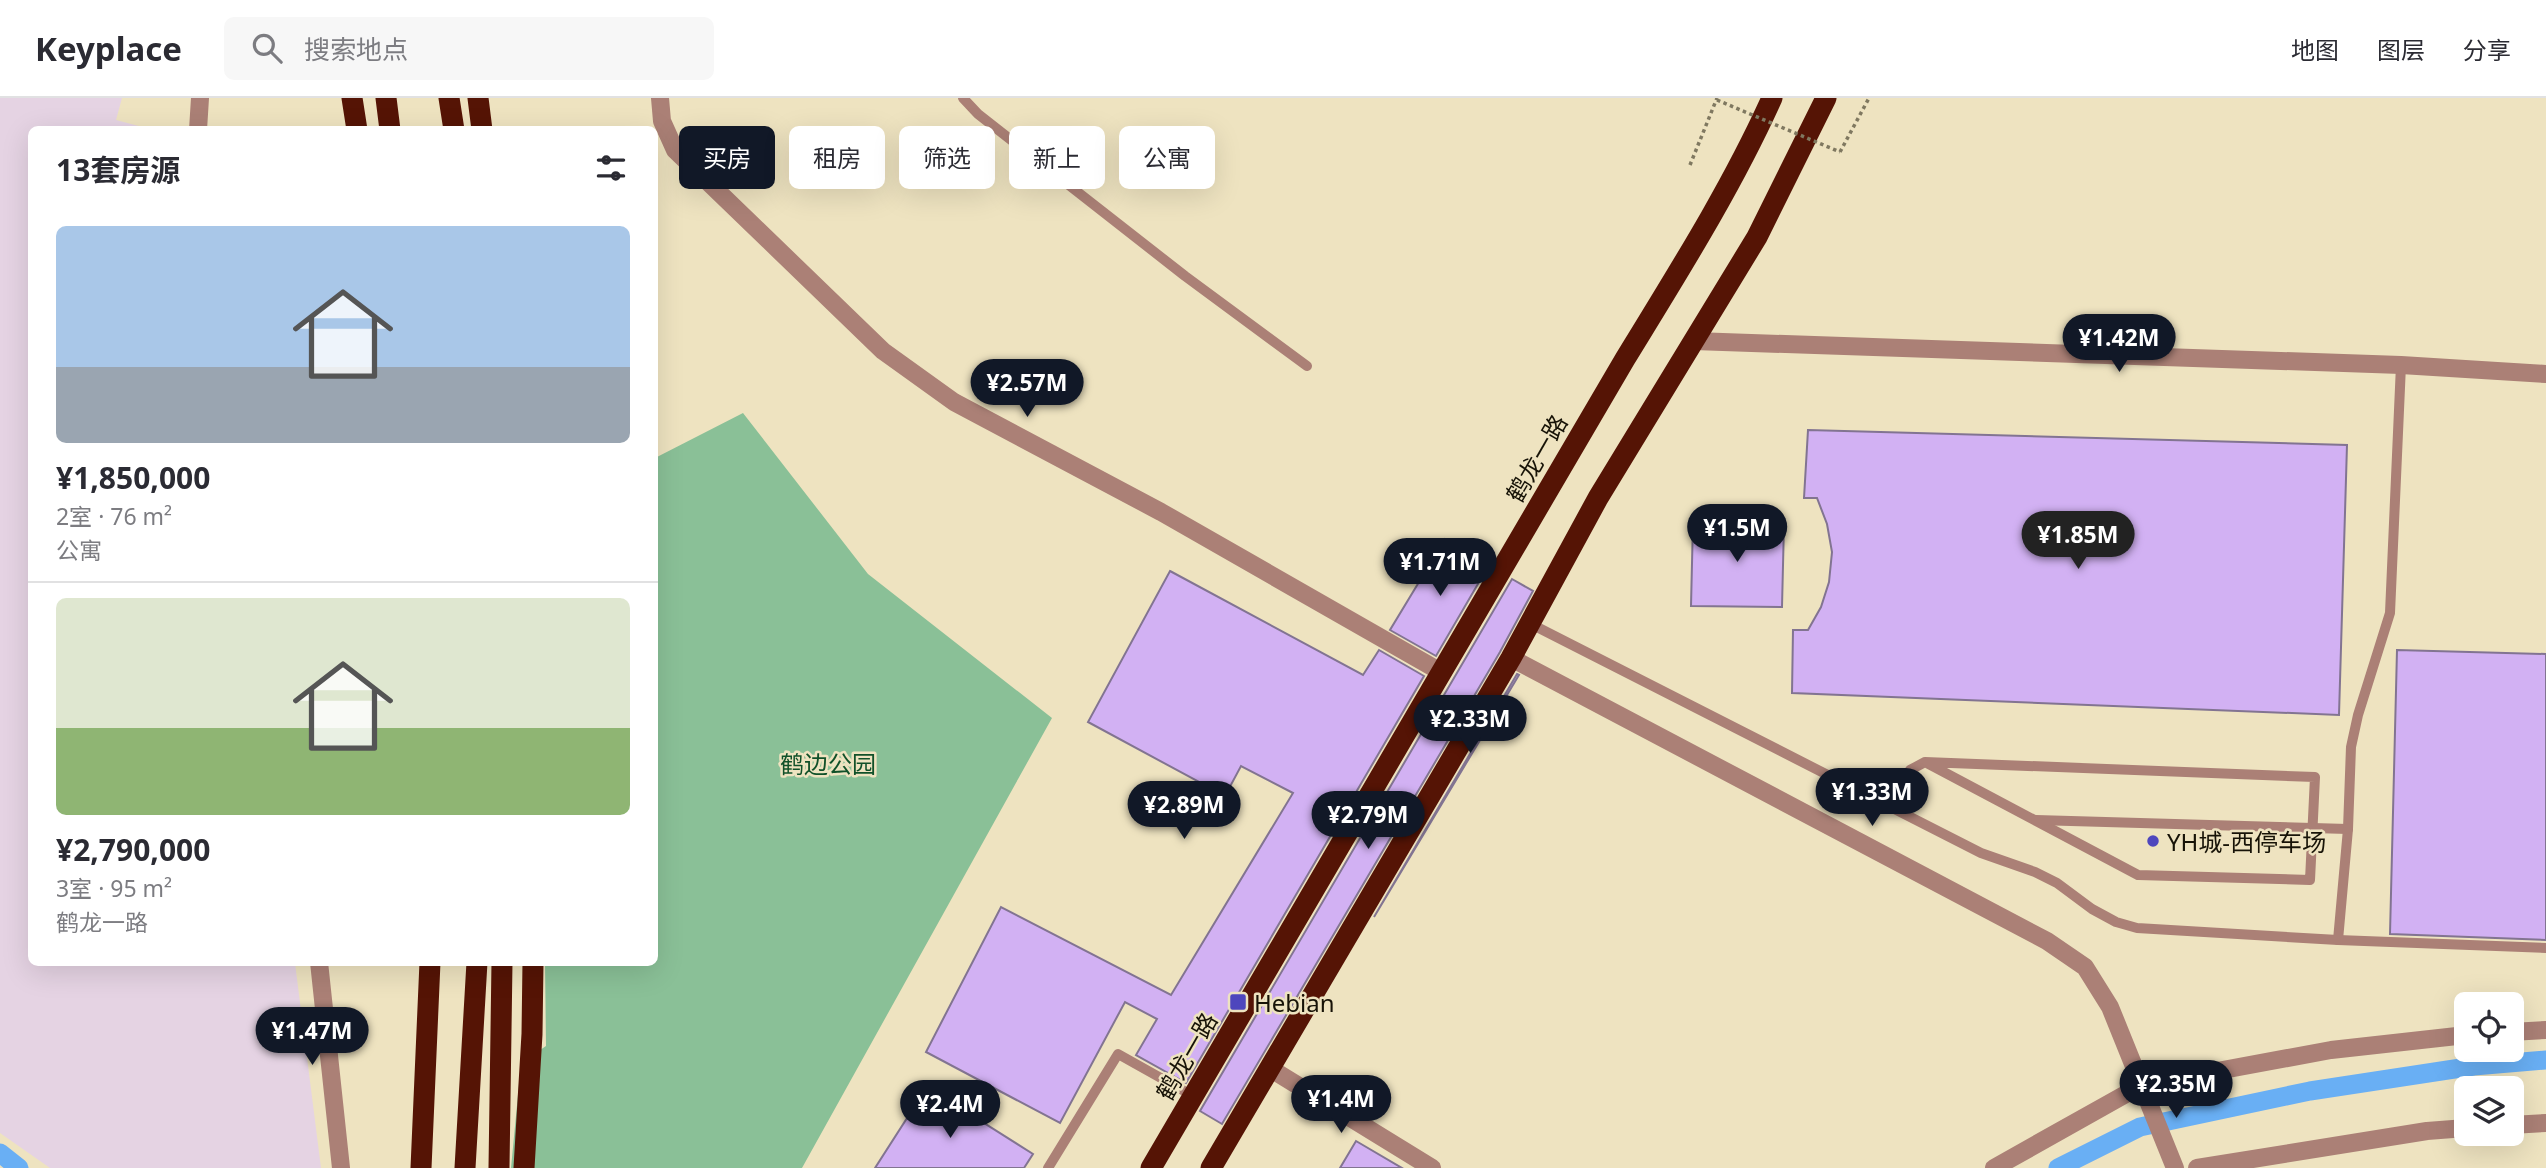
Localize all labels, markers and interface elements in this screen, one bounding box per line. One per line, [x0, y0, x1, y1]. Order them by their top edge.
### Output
search box [224, 17, 714, 80]
text: Keyplace [35, 26, 182, 71]
icon: search [248, 29, 286, 67]
text: 搜索地点 [304, 31, 408, 67]
text: 地图 [2291, 33, 2339, 66]
text: 图层 [2377, 33, 2425, 66]
text: 分享 [2463, 33, 2511, 66]
chip: 买房 [679, 126, 775, 189]
chip: 租房 [789, 126, 885, 189]
chip: 筛选 [899, 126, 995, 189]
chip: 新上 [1009, 126, 1105, 189]
chip: 公寓 [1119, 126, 1215, 189]
text: 13套房源 [56, 149, 180, 190]
icon: filters [592, 149, 630, 187]
icon: home [280, 271, 406, 397]
pin: ¥1.42M [2062, 314, 2176, 374]
text: ¥1.42M [2079, 321, 2159, 353]
pin: ¥2.57M [970, 360, 1084, 419]
text: ¥2.57M [987, 366, 1067, 398]
street label: 鹤龙一路 [1498, 408, 1574, 508]
text: ¥1,850,000 [56, 457, 210, 498]
text: 2室 · 76 m² [56, 500, 172, 532]
pin: ¥1.5M [1688, 504, 1786, 564]
text: ¥1.5M [1703, 511, 1771, 543]
pin: ¥1.85M [2021, 512, 2135, 571]
text: ¥1.85M [2038, 518, 2118, 550]
text: 公寓 [56, 534, 102, 566]
pin: ¥1.71M [1383, 538, 1497, 598]
text: ¥1.71M [1400, 545, 1480, 577]
icon: home [280, 643, 406, 769]
pin: ¥2.33M [1413, 696, 1527, 755]
text: ¥2.33M [1430, 702, 1510, 734]
park label: 鹤边公园 [780, 747, 876, 780]
pin: ¥1.33M [1815, 768, 1929, 828]
text: ¥1.33M [1832, 775, 1912, 807]
pin: ¥2.89M [1127, 782, 1241, 841]
text: ¥2.89M [1144, 788, 1224, 820]
pin: ¥2.79M [1311, 792, 1425, 851]
text: ¥2.79M [1328, 798, 1408, 830]
place label: YH城-西停车场 [2167, 825, 2326, 858]
text: ¥2,790,000 [56, 829, 210, 870]
marker: YH城-西停车场 [2145, 833, 2161, 849]
text: 3室 · 95 m² [56, 872, 172, 904]
text: 鹤龙一路 [56, 906, 148, 938]
place label: Hebian [1254, 986, 1335, 1019]
marker: Hebian [1228, 992, 1248, 1012]
map controls [2454, 992, 2524, 1146]
button: locate [2454, 992, 2524, 1062]
street label: 鹤龙一路 [1148, 1006, 1224, 1106]
pin: ¥1.47M [255, 1007, 369, 1067]
text: ¥1.47M [272, 1014, 352, 1046]
pin: ¥2.35M [2119, 1060, 2233, 1120]
text: ¥2.35M [2136, 1067, 2216, 1099]
pin: ¥1.4M [1292, 1076, 1390, 1135]
button: layers [2454, 1076, 2524, 1146]
pin: ¥2.4M [901, 1080, 999, 1140]
text: ¥1.4M [1307, 1082, 1375, 1114]
text: ¥2.4M [916, 1087, 984, 1119]

